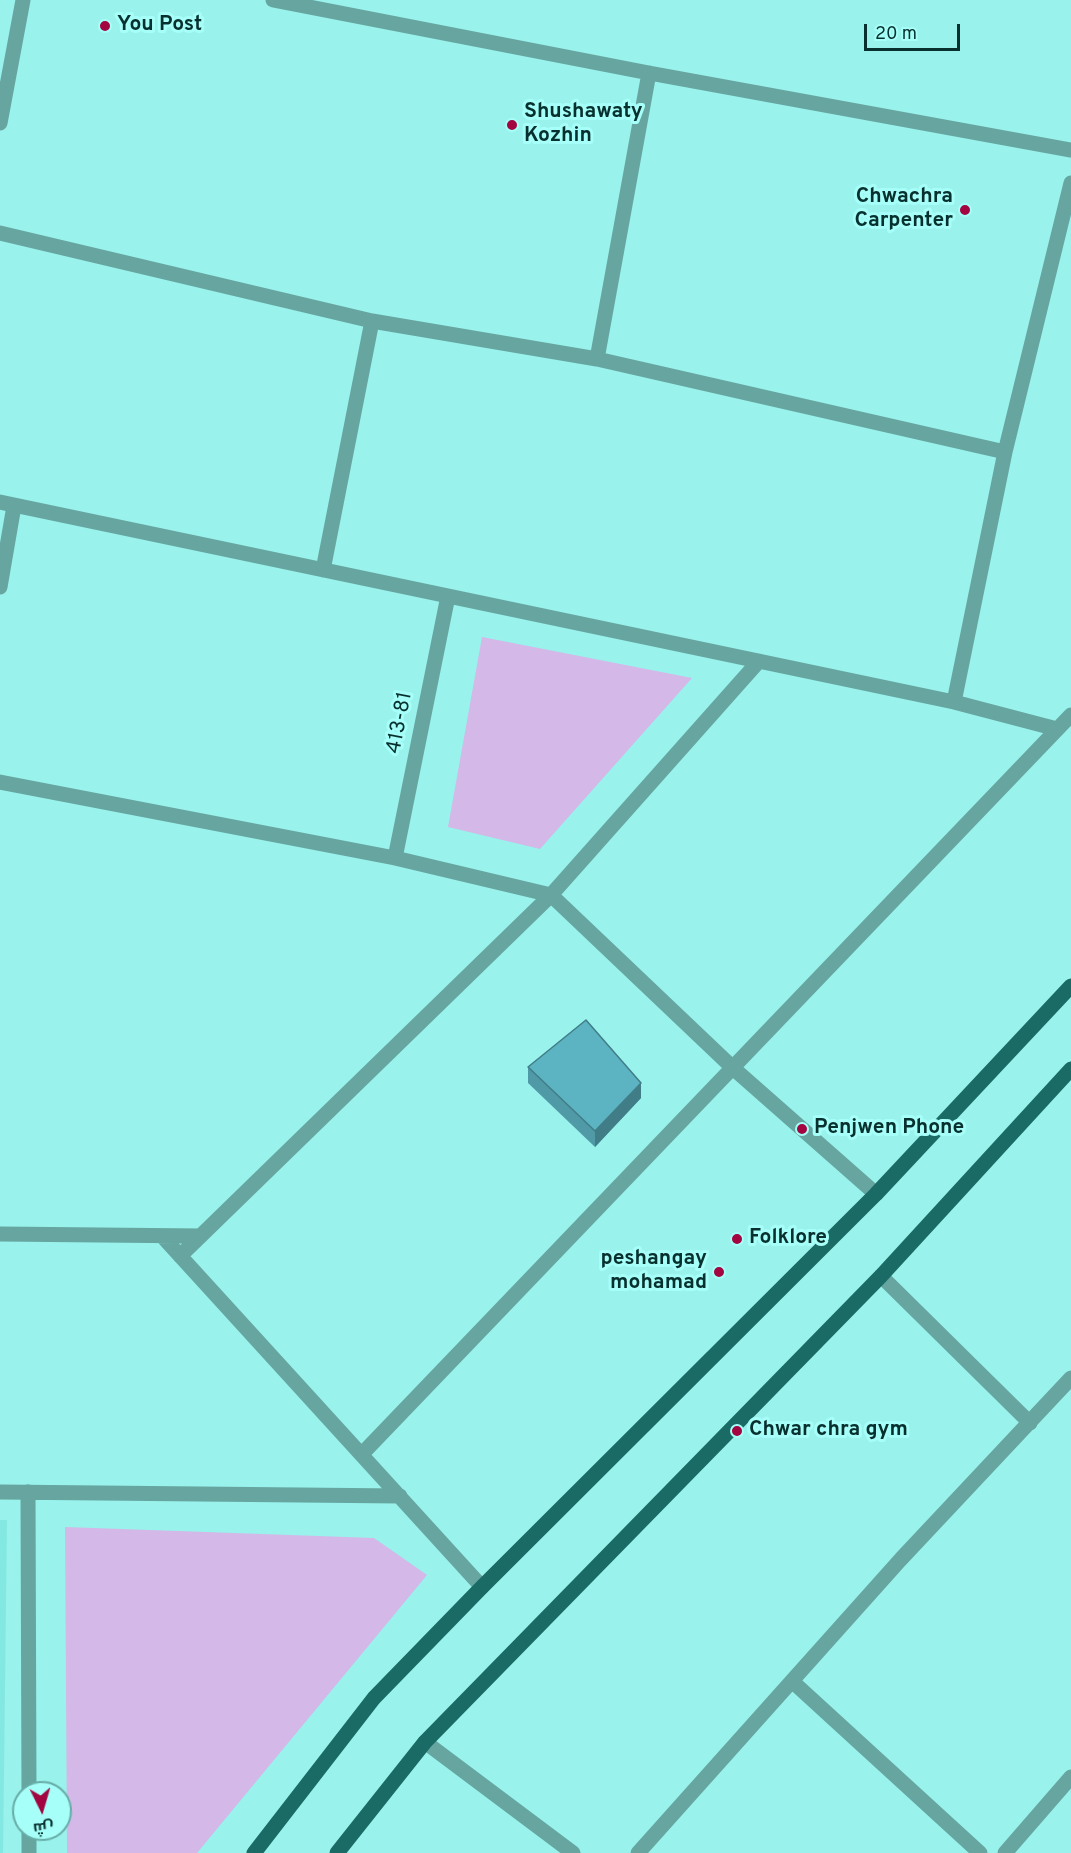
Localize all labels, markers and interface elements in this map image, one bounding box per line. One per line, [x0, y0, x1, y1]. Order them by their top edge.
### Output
scale bar [867, 12, 963, 50]
place label: You Post [117, 13, 202, 39]
marker: You Post [98, 19, 112, 33]
text: 20 m [875, 23, 917, 46]
place label: Shushawaty Kozhin [524, 100, 643, 150]
marker: Shushawaty Kozhin [505, 118, 519, 132]
place label: Chwachra Carpenter [855, 185, 953, 235]
marker: Chwachra Carpenter [958, 203, 972, 217]
street label: 413-81 [383, 690, 419, 756]
place label: Penjwen Phone [814, 1116, 964, 1142]
marker: Penjwen Phone [795, 1122, 809, 1136]
place label: Folklore [749, 1226, 827, 1252]
marker: Folklore [730, 1232, 744, 1246]
place label: peshangay mohamad [600, 1247, 707, 1297]
marker: peshangay mohamad [712, 1265, 726, 1279]
place label: Chwar chra gym [749, 1418, 908, 1444]
marker: Chwar chra gym [730, 1424, 744, 1438]
north arrow [12, 1781, 72, 1841]
text: ش [32, 1816, 54, 1838]

